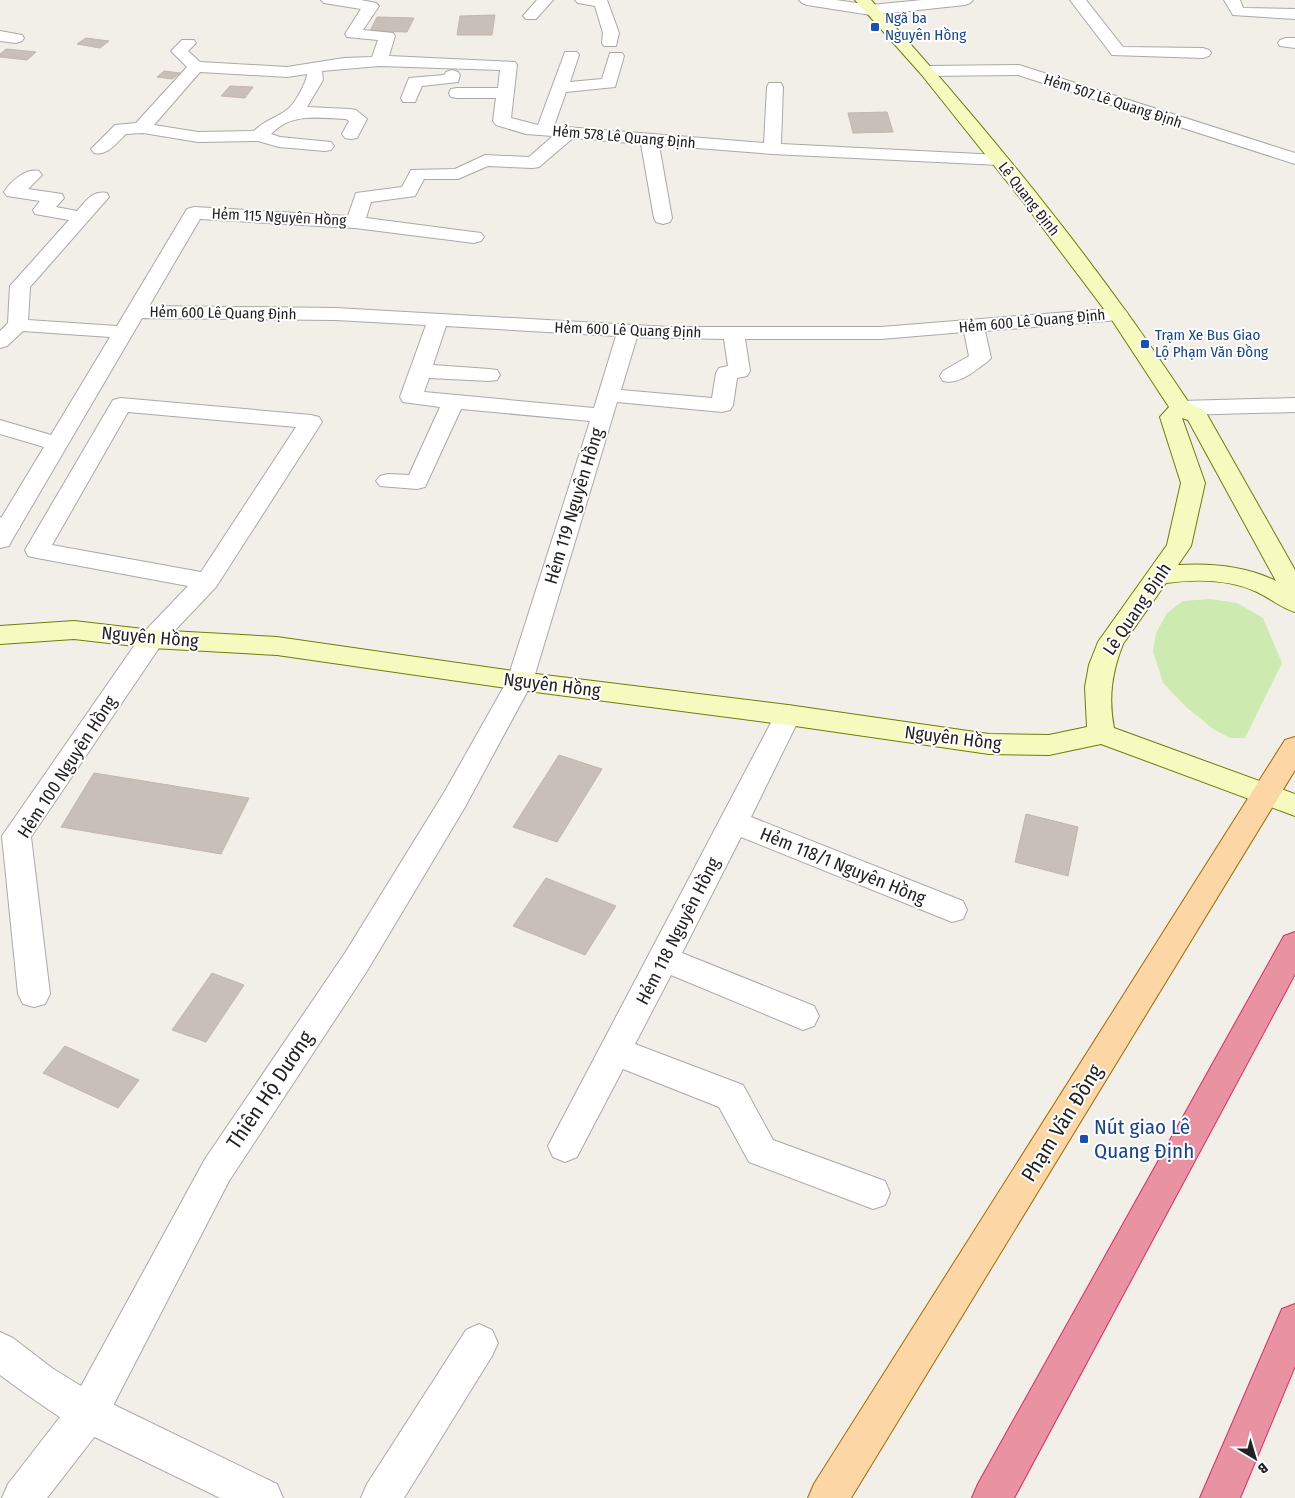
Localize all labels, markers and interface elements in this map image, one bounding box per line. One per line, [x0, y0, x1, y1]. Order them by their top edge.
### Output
place label: Ngã ba Nguyên Hồng [885, 9, 966, 44]
marker: Ngã ba Nguyên Hồng [869, 21, 881, 33]
street label: Hẻm 507 Lê Quang Định [1042, 70, 1184, 132]
street label: Hẻm 578 Lê Quang Định [552, 122, 696, 152]
street label: Lê Quang Định [995, 158, 1063, 240]
street label: Hẻm 115 Nguyên Hồng [211, 204, 347, 230]
street label: Hẻm 600 Lê Quang Định [149, 303, 297, 323]
street label: Hẻm 600 Lê Quang Định [958, 306, 1106, 336]
street label: Hẻm 600 Lê Quang Định [554, 318, 702, 342]
place label: Trạm Xe Bus Giao Lộ Phạm Văn Đồng [1155, 326, 1268, 361]
marker: Trạm Xe Bus Giao Lộ Phạm Văn Đồng [1139, 338, 1151, 350]
street label: Hẻm 119 Nguyên Hồng [540, 425, 608, 587]
street label: Lê Quang Định [1098, 559, 1176, 659]
street label: Nguyên Hồng [100, 622, 200, 652]
street label: Nguyên Hồng [502, 668, 602, 702]
street label: Hẻm 100 Nguyên Hồng [13, 691, 122, 842]
street label: Nguyên Hồng [903, 721, 1003, 755]
street label: Hẻm 118/1 Nguyên Hồng [757, 823, 930, 910]
street label: Hẻm 118 Nguyên Hồng [631, 853, 725, 1008]
street label: Thiên Hộ Dương [221, 1026, 319, 1154]
street label: Phạm Văn Đồng [1016, 1059, 1108, 1187]
place label: Nút giao Lê Quang Định [1094, 1114, 1194, 1164]
marker: Nút giao Lê Quang Định [1078, 1133, 1090, 1145]
north arrow [1230, 1433, 1280, 1483]
text: B [1254, 1459, 1271, 1477]

